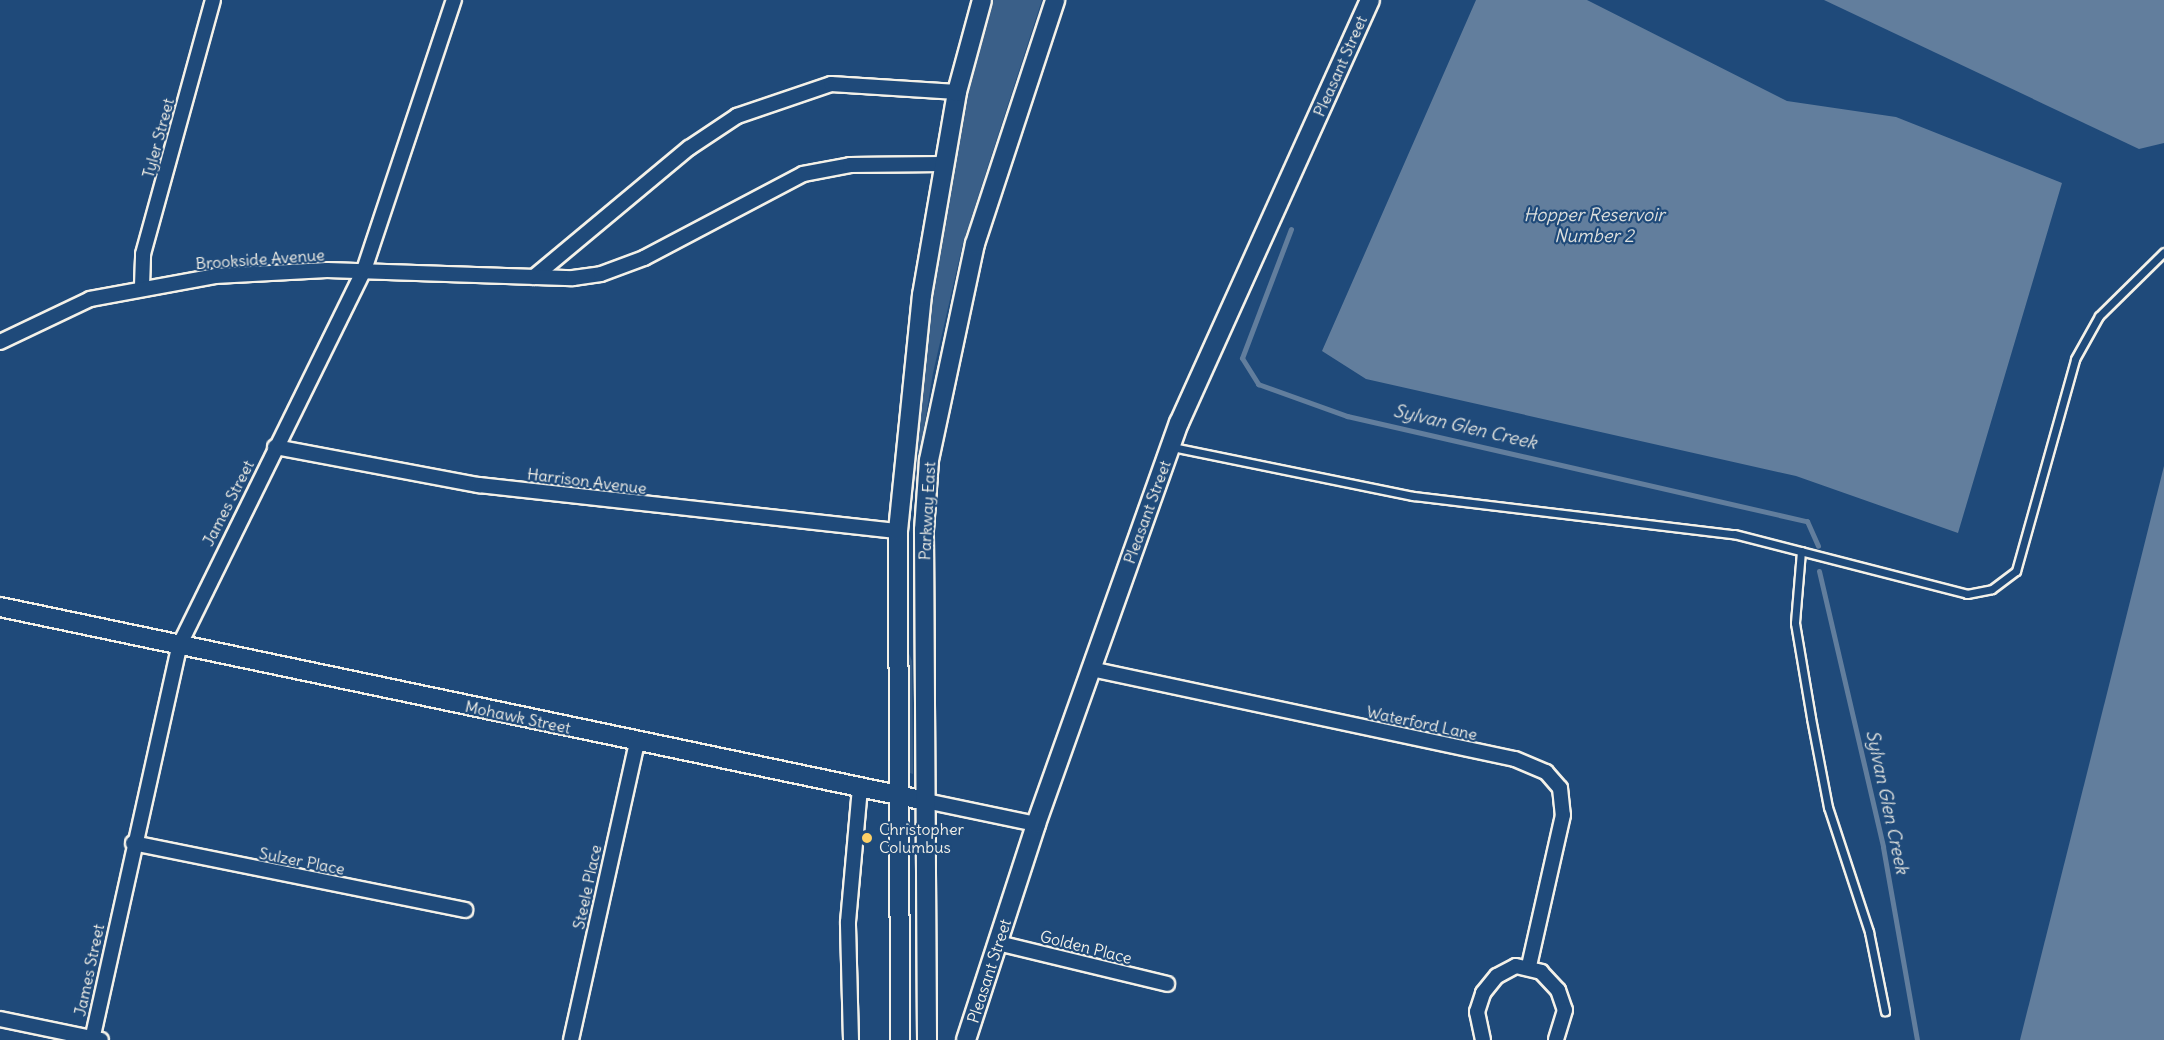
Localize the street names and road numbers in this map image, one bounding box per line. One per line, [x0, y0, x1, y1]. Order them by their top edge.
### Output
street label: Pleasant Street [1309, 13, 1371, 119]
street label: Tyler Street [138, 96, 178, 180]
street label: Brookside Avenue [195, 245, 325, 273]
street label: James Street [198, 457, 258, 549]
street label: Pleasant Street [1119, 458, 1175, 566]
street label: Parkway East [915, 461, 939, 561]
street label: Harrison Avenue [526, 464, 648, 498]
street label: Mohawk Street [463, 696, 573, 738]
street label: Waterford Lane [1365, 702, 1479, 744]
street label: Sulzer Place [258, 843, 346, 879]
street label: Steele Place [569, 843, 605, 931]
street label: Pleasant Street [963, 916, 1015, 1026]
street label: James Street [70, 922, 108, 1018]
street label: Golden Place [1038, 926, 1134, 968]

